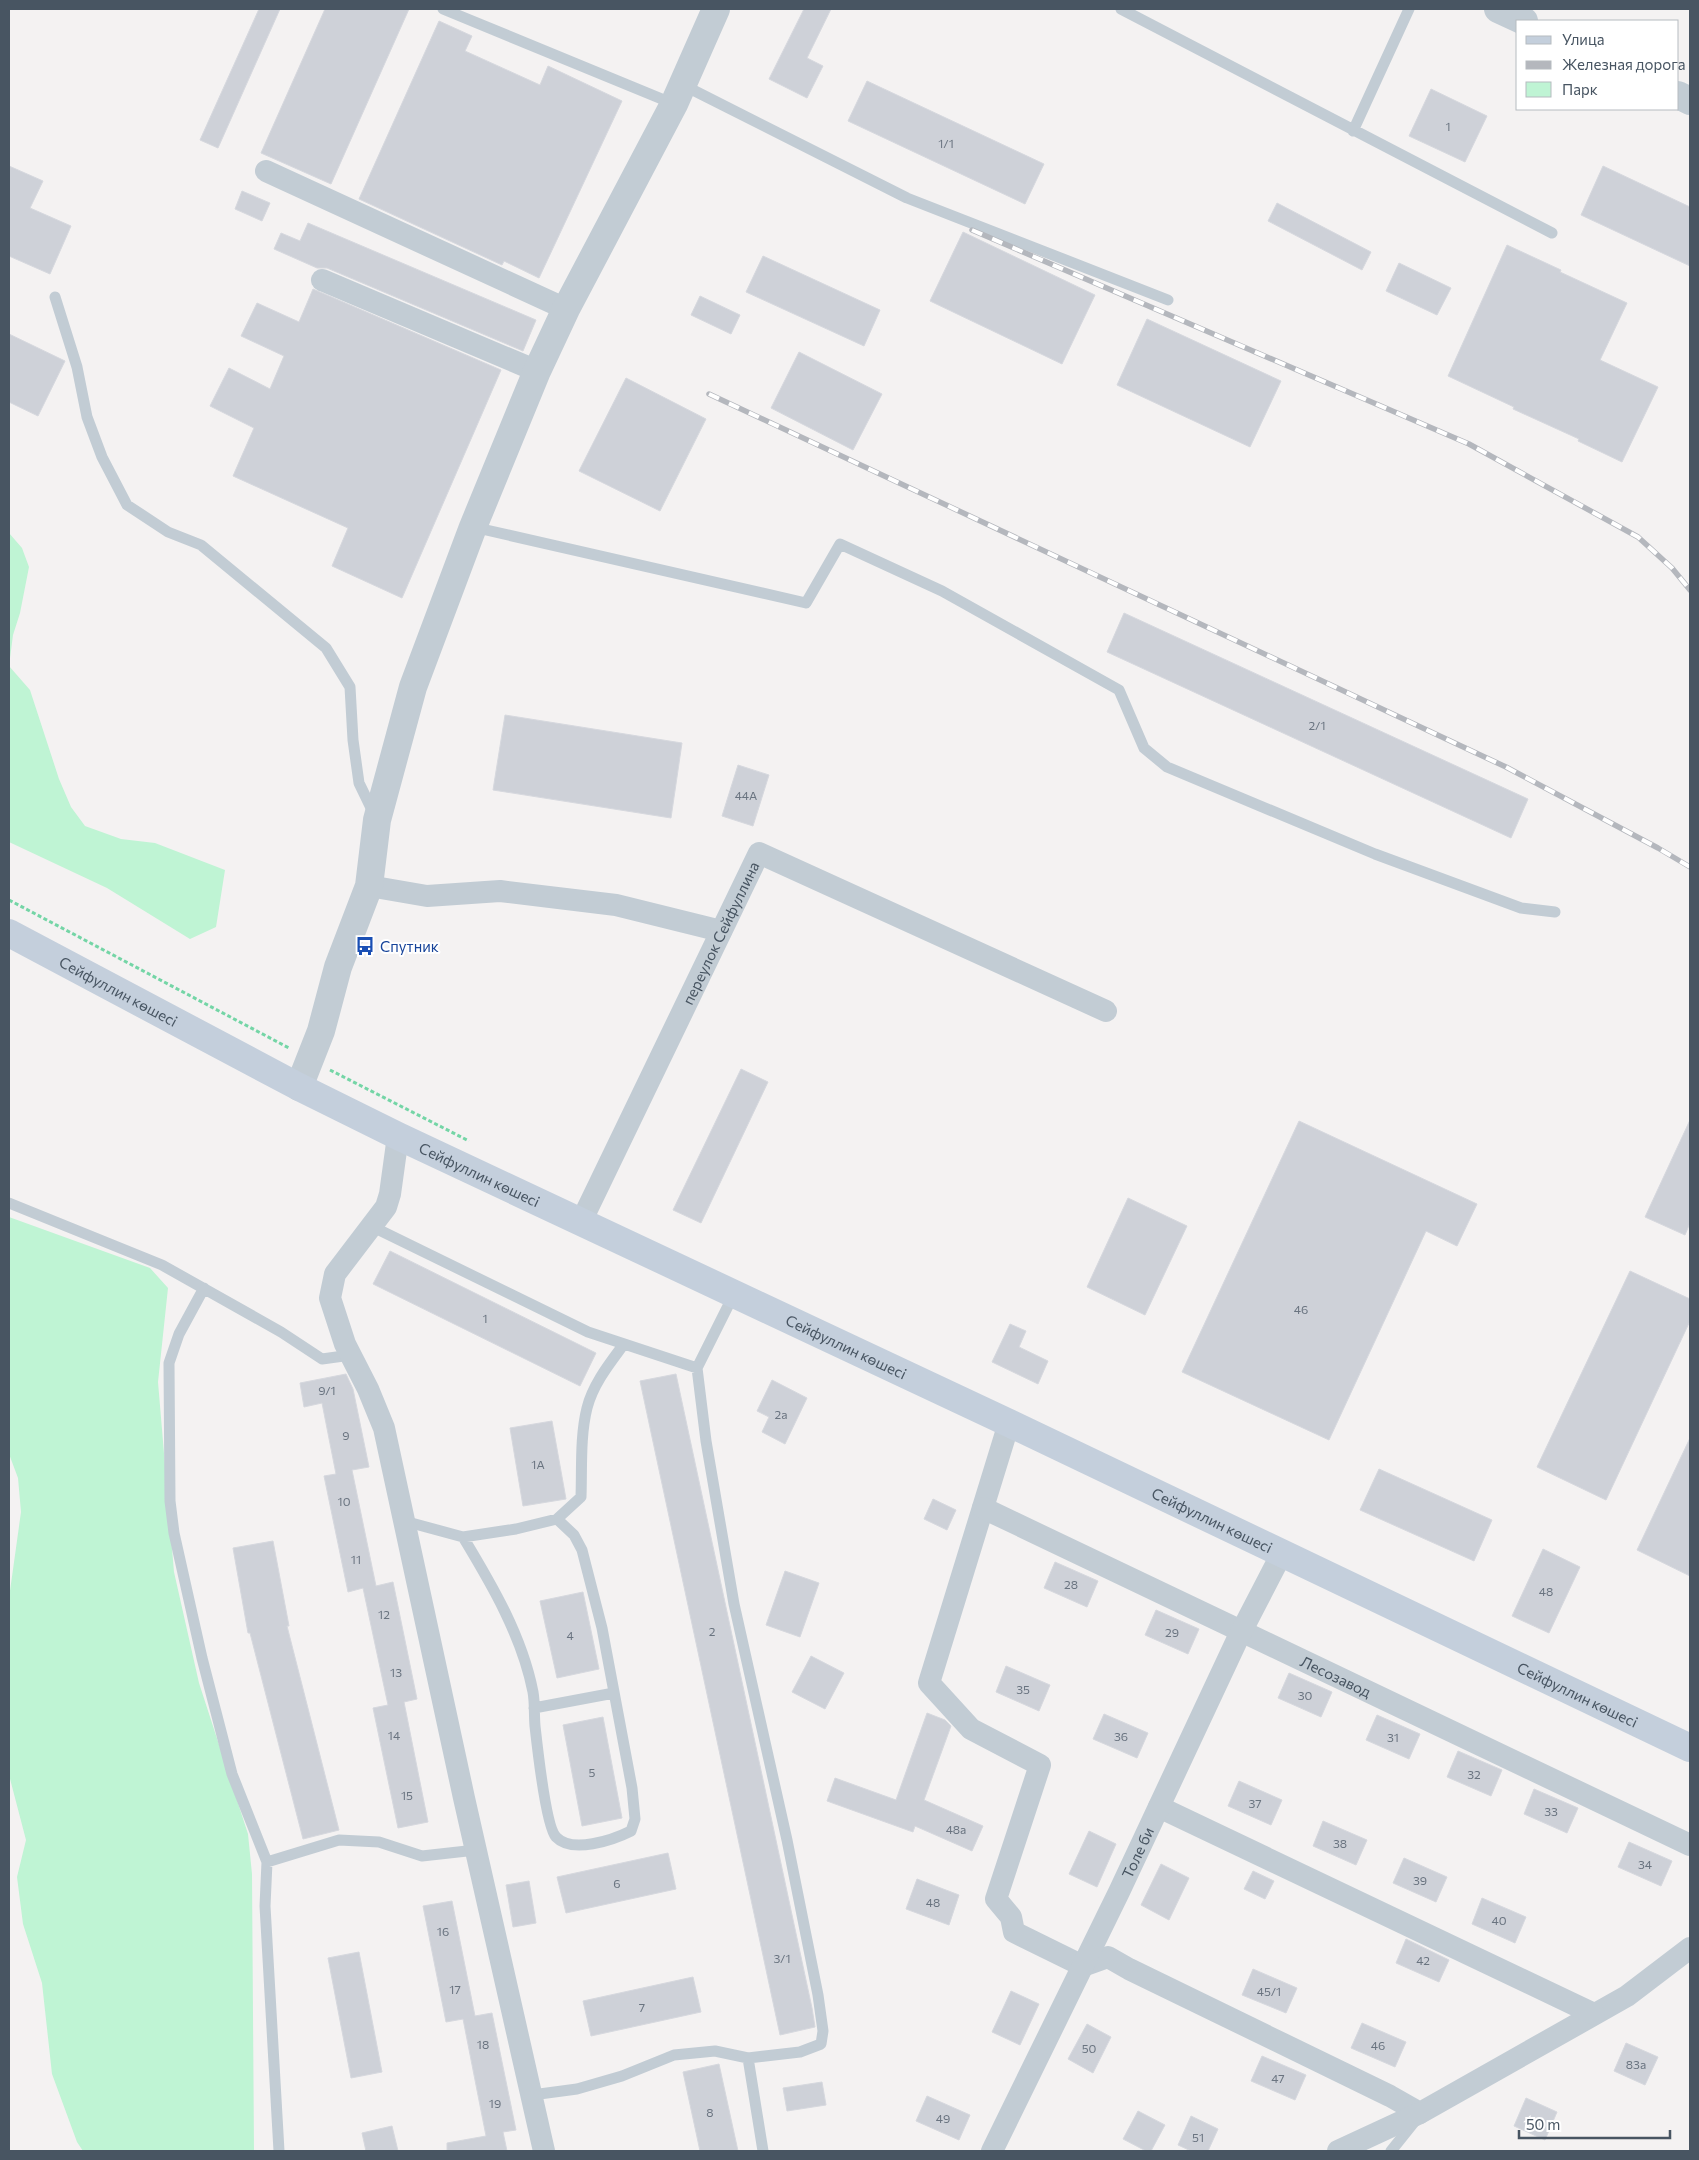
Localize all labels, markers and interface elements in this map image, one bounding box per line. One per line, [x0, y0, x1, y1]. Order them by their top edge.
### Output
legend [1516, 20, 1679, 110]
text: Улица [1562, 30, 1604, 48]
text: Железная дорога [1562, 55, 1686, 73]
text: Парк [1562, 80, 1598, 98]
house number: 1 [1445, 119, 1451, 133]
house number: 1/1 [938, 136, 954, 150]
house number: 2/1 [1308, 718, 1326, 732]
house number: 44А [735, 788, 757, 802]
street label: переулок Сейфуллина [678, 858, 763, 1007]
bus stop icon: Спутник [354, 935, 376, 957]
place label: Спутник [380, 937, 439, 955]
street label: Сейфуллин көшесі [56, 952, 181, 1030]
street label: Сейфуллин көшесі [416, 1138, 543, 1210]
house number: 46 [1294, 1302, 1308, 1316]
street label: Сейфуллин көшесі [783, 1310, 910, 1383]
house number: 1 [482, 1311, 488, 1325]
house number: 9/1 [318, 1383, 336, 1397]
house number: 2а [775, 1407, 787, 1421]
house number: 9 [342, 1428, 350, 1442]
house number: 1А [531, 1457, 545, 1471]
street label: Сейфуллин көшесі [1149, 1484, 1275, 1556]
house number: 10 [338, 1494, 351, 1508]
house number: 11 [351, 1552, 361, 1566]
house number: 28 [1064, 1577, 1078, 1591]
house number: 48 [1539, 1584, 1553, 1598]
house number: 12 [378, 1607, 390, 1621]
house number: 2 [709, 1624, 716, 1638]
house number: 29 [1165, 1625, 1179, 1639]
house number: 4 [566, 1628, 574, 1642]
street label: Лесозавод [1298, 1652, 1374, 1701]
street label: Сейфуллин көшесі [1515, 1658, 1641, 1731]
house number: 13 [390, 1665, 402, 1679]
house number: 35 [1016, 1682, 1030, 1696]
house number: 30 [1298, 1688, 1313, 1702]
house number: 14 [388, 1728, 400, 1742]
house number: 36 [1114, 1729, 1128, 1743]
house number: 31 [1387, 1730, 1399, 1744]
house number: 5 [589, 1765, 596, 1779]
house number: 32 [1467, 1767, 1481, 1781]
house number: 15 [401, 1788, 413, 1802]
house number: 37 [1248, 1796, 1262, 1810]
house number: 33 [1544, 1804, 1558, 1818]
house number: 48а [946, 1822, 966, 1836]
street label: Толе би [1118, 1824, 1157, 1881]
house number: 38 [1333, 1836, 1347, 1850]
house number: 34 [1638, 1857, 1652, 1871]
house number: 39 [1413, 1873, 1427, 1887]
house number: 6 [613, 1876, 621, 1890]
house number: 48 [926, 1895, 940, 1909]
house number: 40 [1491, 1913, 1507, 1927]
house number: 16 [437, 1924, 449, 1938]
house number: 3/1 [773, 1951, 791, 1965]
house number: 42 [1416, 1953, 1430, 1967]
house number: 17 [449, 1982, 461, 1996]
house number: 45/1 [1257, 1984, 1281, 1998]
house number: 7 [639, 2000, 645, 2014]
house number: 18 [477, 2037, 489, 2051]
house number: 46 [1371, 2038, 1385, 2052]
house number: 50 [1082, 2041, 1097, 2055]
house number: 83а [1626, 2057, 1646, 2071]
house number: 47 [1271, 2071, 1285, 2085]
house number: 19 [489, 2096, 501, 2110]
house number: 8 [706, 2105, 714, 2119]
scale bar [1519, 2108, 1670, 2140]
house number: 49 [936, 2111, 950, 2125]
text: 50 m [1526, 2115, 1560, 2133]
house number: 51 [1192, 2130, 1204, 2144]

